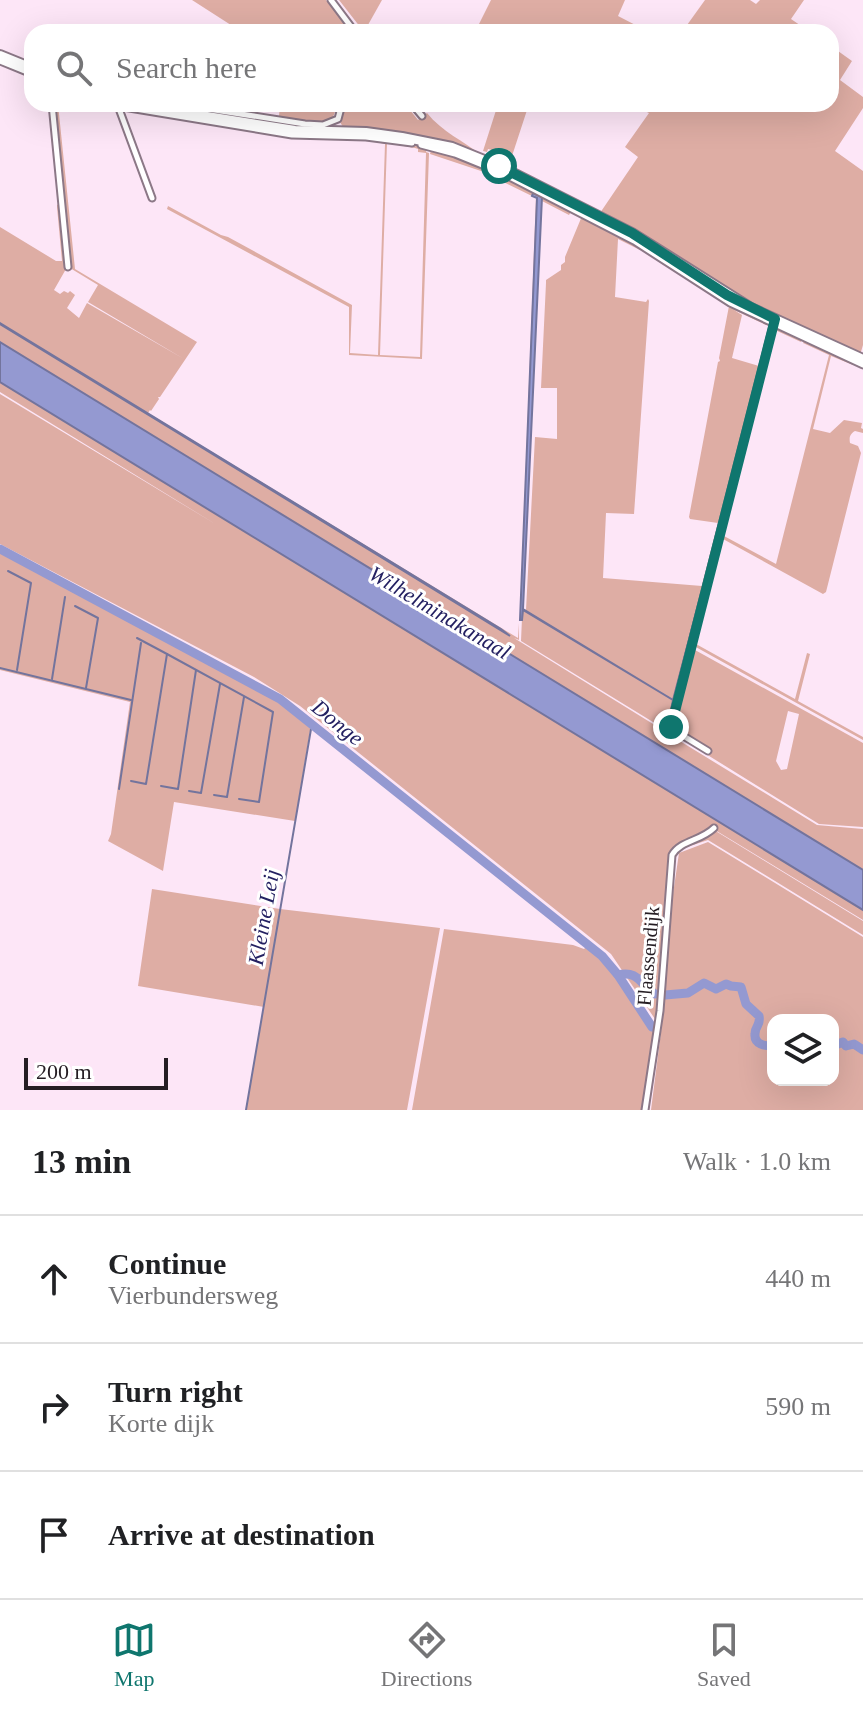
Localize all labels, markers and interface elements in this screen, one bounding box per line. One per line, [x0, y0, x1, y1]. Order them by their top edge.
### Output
search box [24, 24, 839, 112]
icon: search [52, 46, 96, 90]
text: Search here [116, 51, 257, 84]
route start [481, 148, 517, 184]
water label: Wilhelminakanaal [365, 560, 515, 664]
water label: Donge [306, 694, 369, 751]
route end [653, 709, 689, 745]
water label: Kleine Leij [243, 867, 284, 968]
street label: Flaassendijk [633, 905, 664, 1007]
map controls [767, 1014, 839, 1086]
button: layers [767, 1014, 839, 1086]
scale bar [24, 1054, 168, 1090]
text: 200 m [36, 1059, 92, 1084]
text: 13 min [32, 1143, 131, 1180]
text: Walk · 1.0 km [683, 1147, 831, 1176]
text: Continue [108, 1247, 226, 1280]
icon: ahead [32, 1257, 76, 1301]
text: 440 m [765, 1264, 831, 1293]
text: Vierbundersweg [108, 1281, 278, 1310]
text: Turn right [108, 1375, 243, 1408]
icon: right [32, 1385, 76, 1429]
text: 590 m [765, 1392, 831, 1421]
text: Korte dijk [108, 1409, 214, 1438]
icon: arrive [32, 1513, 76, 1557]
text: Arrive at destination [108, 1518, 375, 1551]
tab: Map [112, 1618, 156, 1692]
tab: Directions [381, 1618, 472, 1692]
tab: Saved [697, 1618, 751, 1692]

